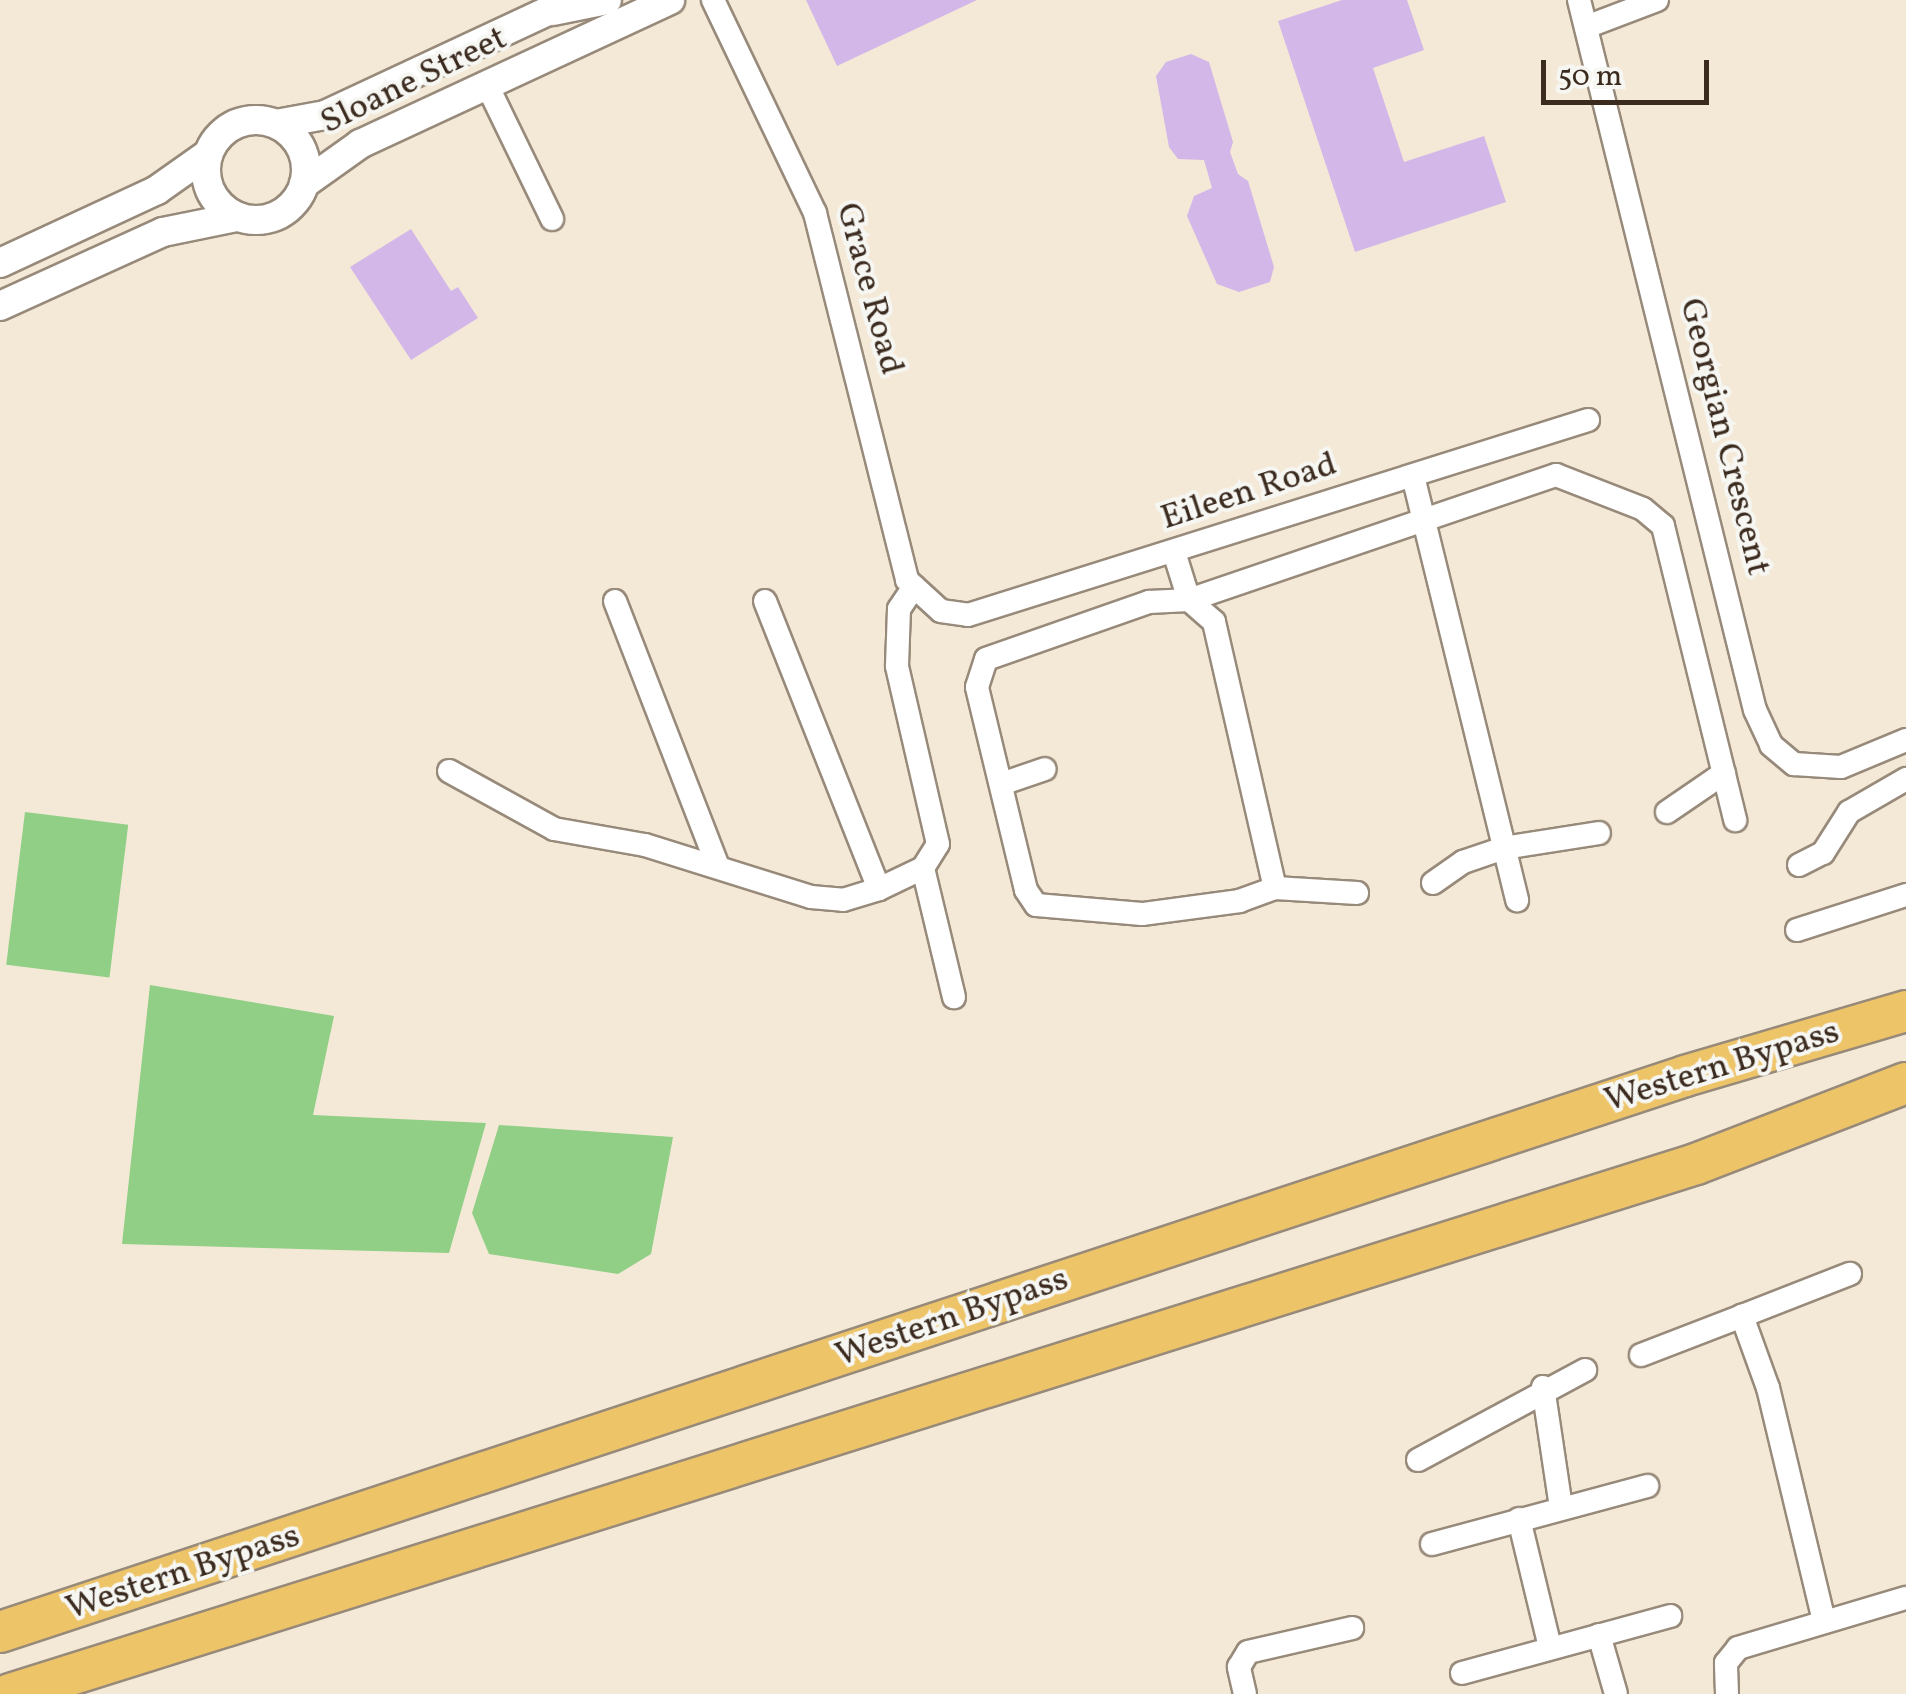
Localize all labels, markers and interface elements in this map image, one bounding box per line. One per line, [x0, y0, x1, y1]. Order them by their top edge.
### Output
street label: Sloane Street [314, 18, 514, 144]
scale bar [1546, 40, 1714, 102]
text: 50 m [1558, 56, 1622, 98]
street label: Grace Road [826, 199, 912, 379]
street label: Georgian Crescent [1669, 294, 1779, 580]
street label: Eileen Road [1156, 444, 1342, 540]
street label: Western Bypass [1600, 1011, 1844, 1123]
street label: Western Bypass [830, 1259, 1074, 1377]
street label: Western Bypass [61, 1515, 305, 1631]

